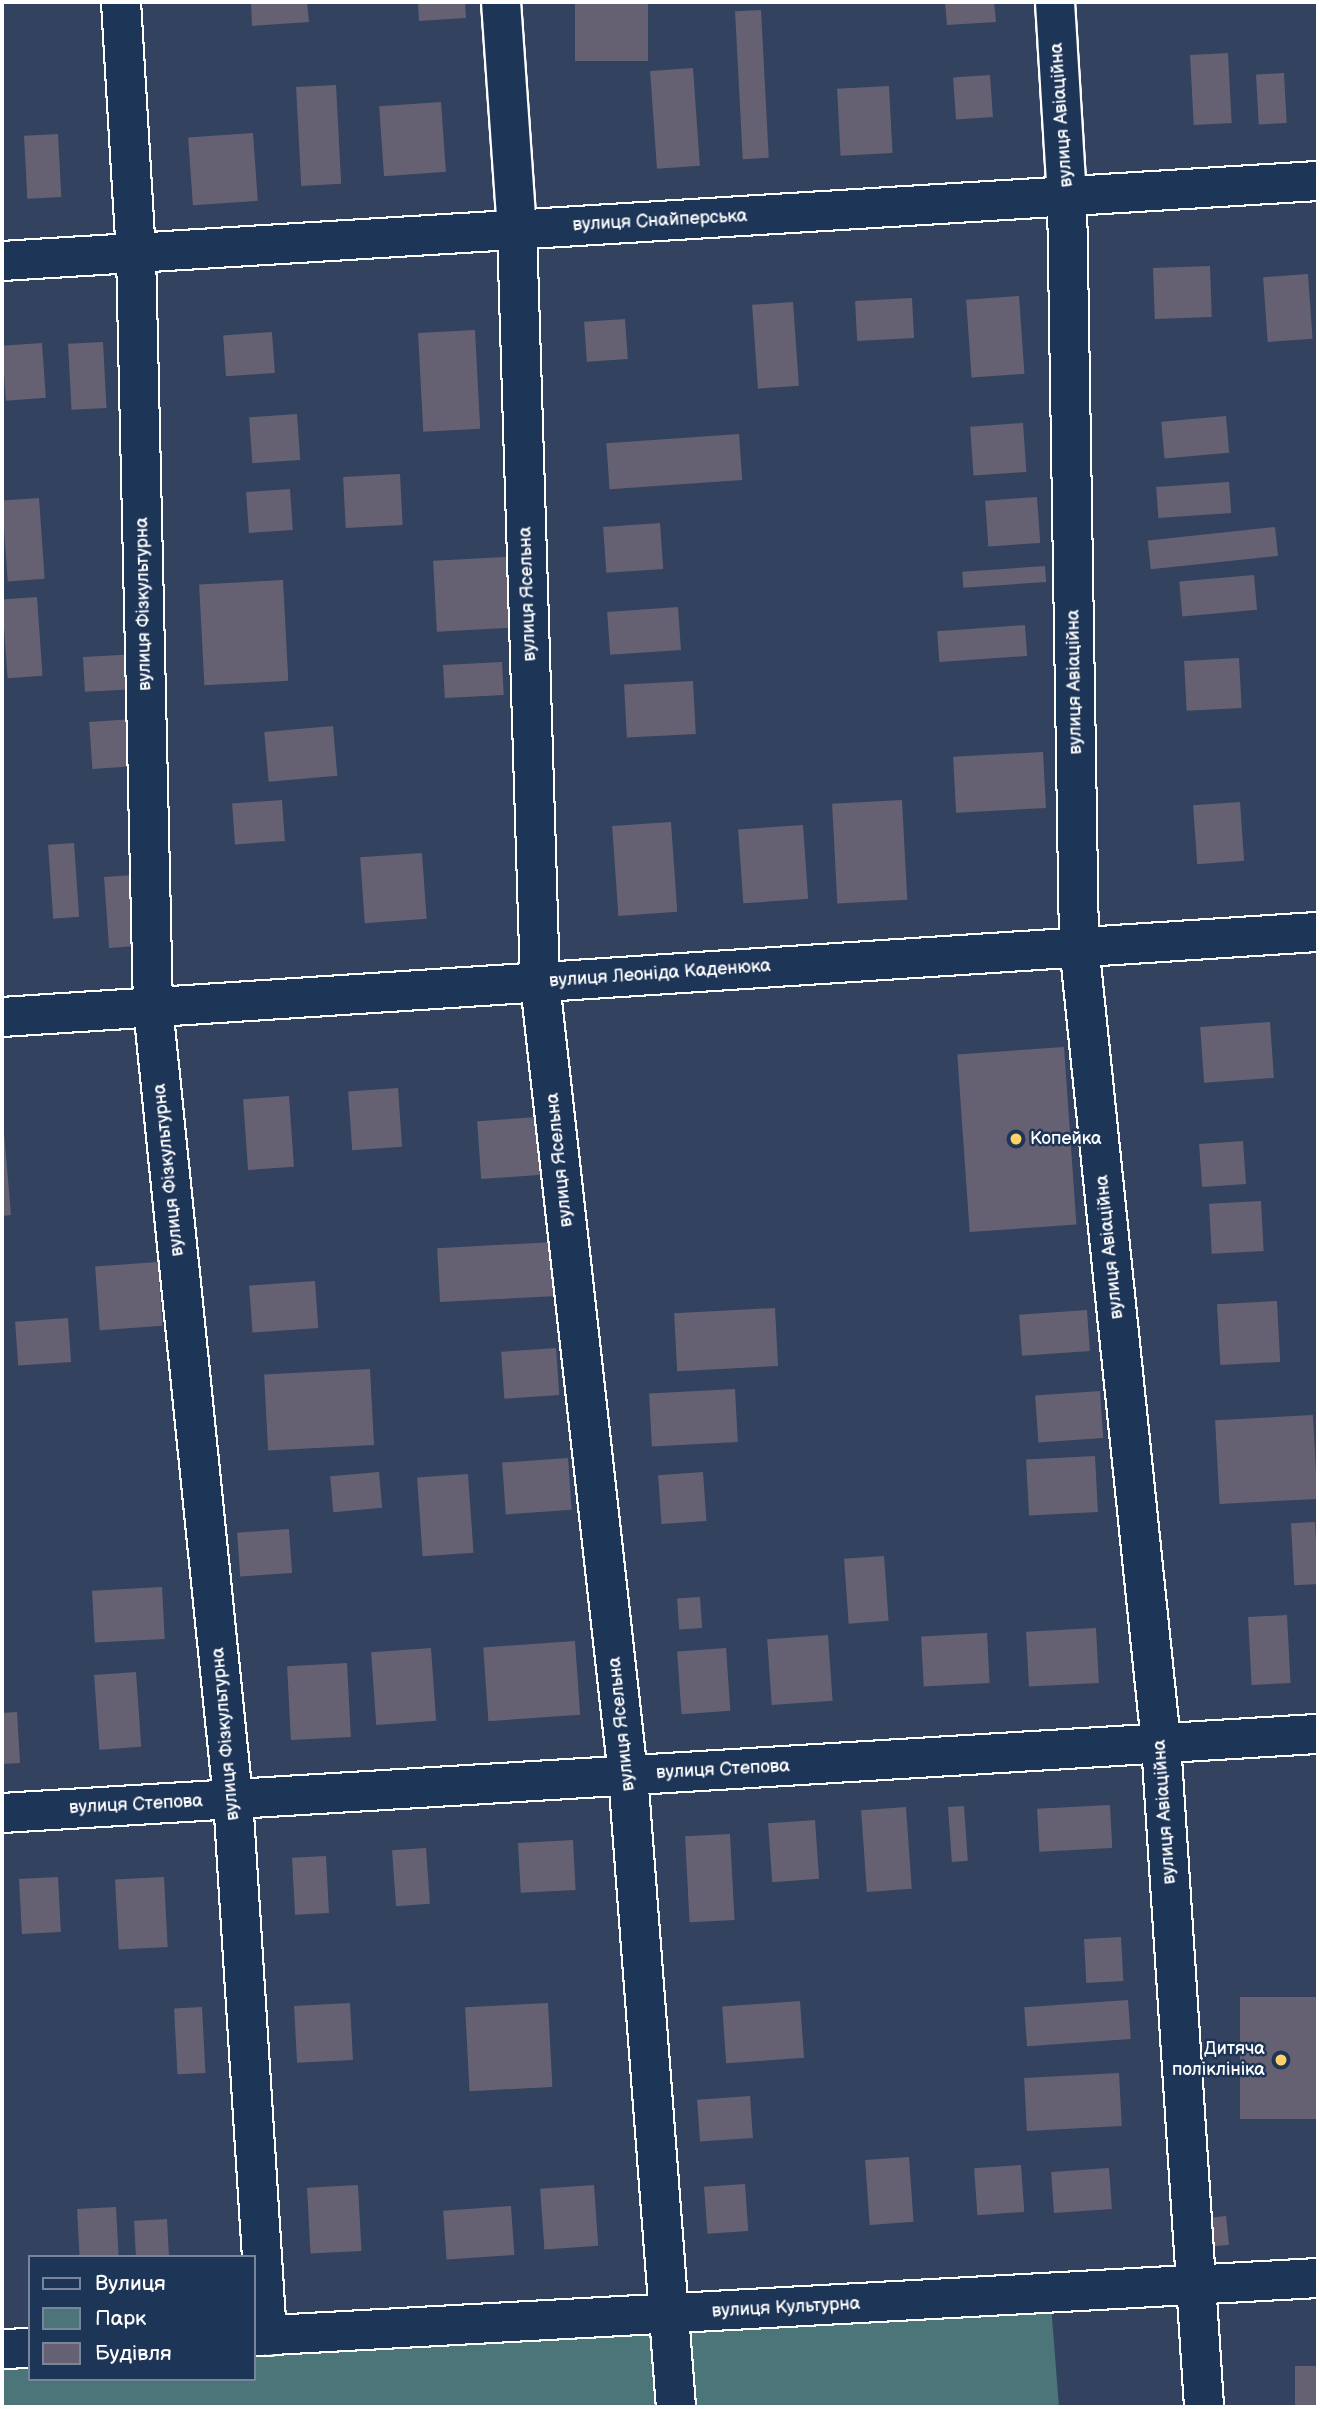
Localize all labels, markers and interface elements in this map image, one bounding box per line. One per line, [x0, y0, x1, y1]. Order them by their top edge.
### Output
street label: вулиця Авіаційна [1046, 42, 1078, 188]
street label: вулиця Снайперська [572, 206, 748, 236]
street label: вулиця Фізкультурна [132, 517, 156, 691]
street label: вулиця Ясельна [515, 526, 541, 662]
street label: вулиця Авіаційна [1063, 609, 1087, 755]
street label: вулиця Леоніда Каденюка [548, 955, 772, 993]
street label: вулиця Фізкультурна [149, 1083, 189, 1257]
street label: вулиця Ясельна [542, 1092, 578, 1228]
place label: Копейка [1030, 1128, 1102, 1150]
marker: Копейка [1008, 1131, 1024, 1147]
street label: вулиця Авіаційна [1092, 1174, 1128, 1320]
street label: вулиця Фізкультурна [208, 1647, 244, 1821]
street label: вулиця Ясельна [604, 1656, 640, 1792]
street label: вулиця Авіаційна [1149, 1739, 1181, 1885]
street label: вулиця Степова [656, 1756, 790, 1784]
street label: вулиця Степова [69, 1791, 203, 1819]
place label: Дитяча поліклініка [1172, 2039, 1265, 2082]
marker: Дитяча поліклініка [1271, 2050, 1291, 2070]
legend [28, 2255, 256, 2381]
text: Вулиця [95, 2271, 166, 2296]
street label: вулиця Культурна [711, 2293, 861, 2323]
text: Парк [95, 2306, 146, 2331]
text: Будівля [95, 2341, 172, 2366]

